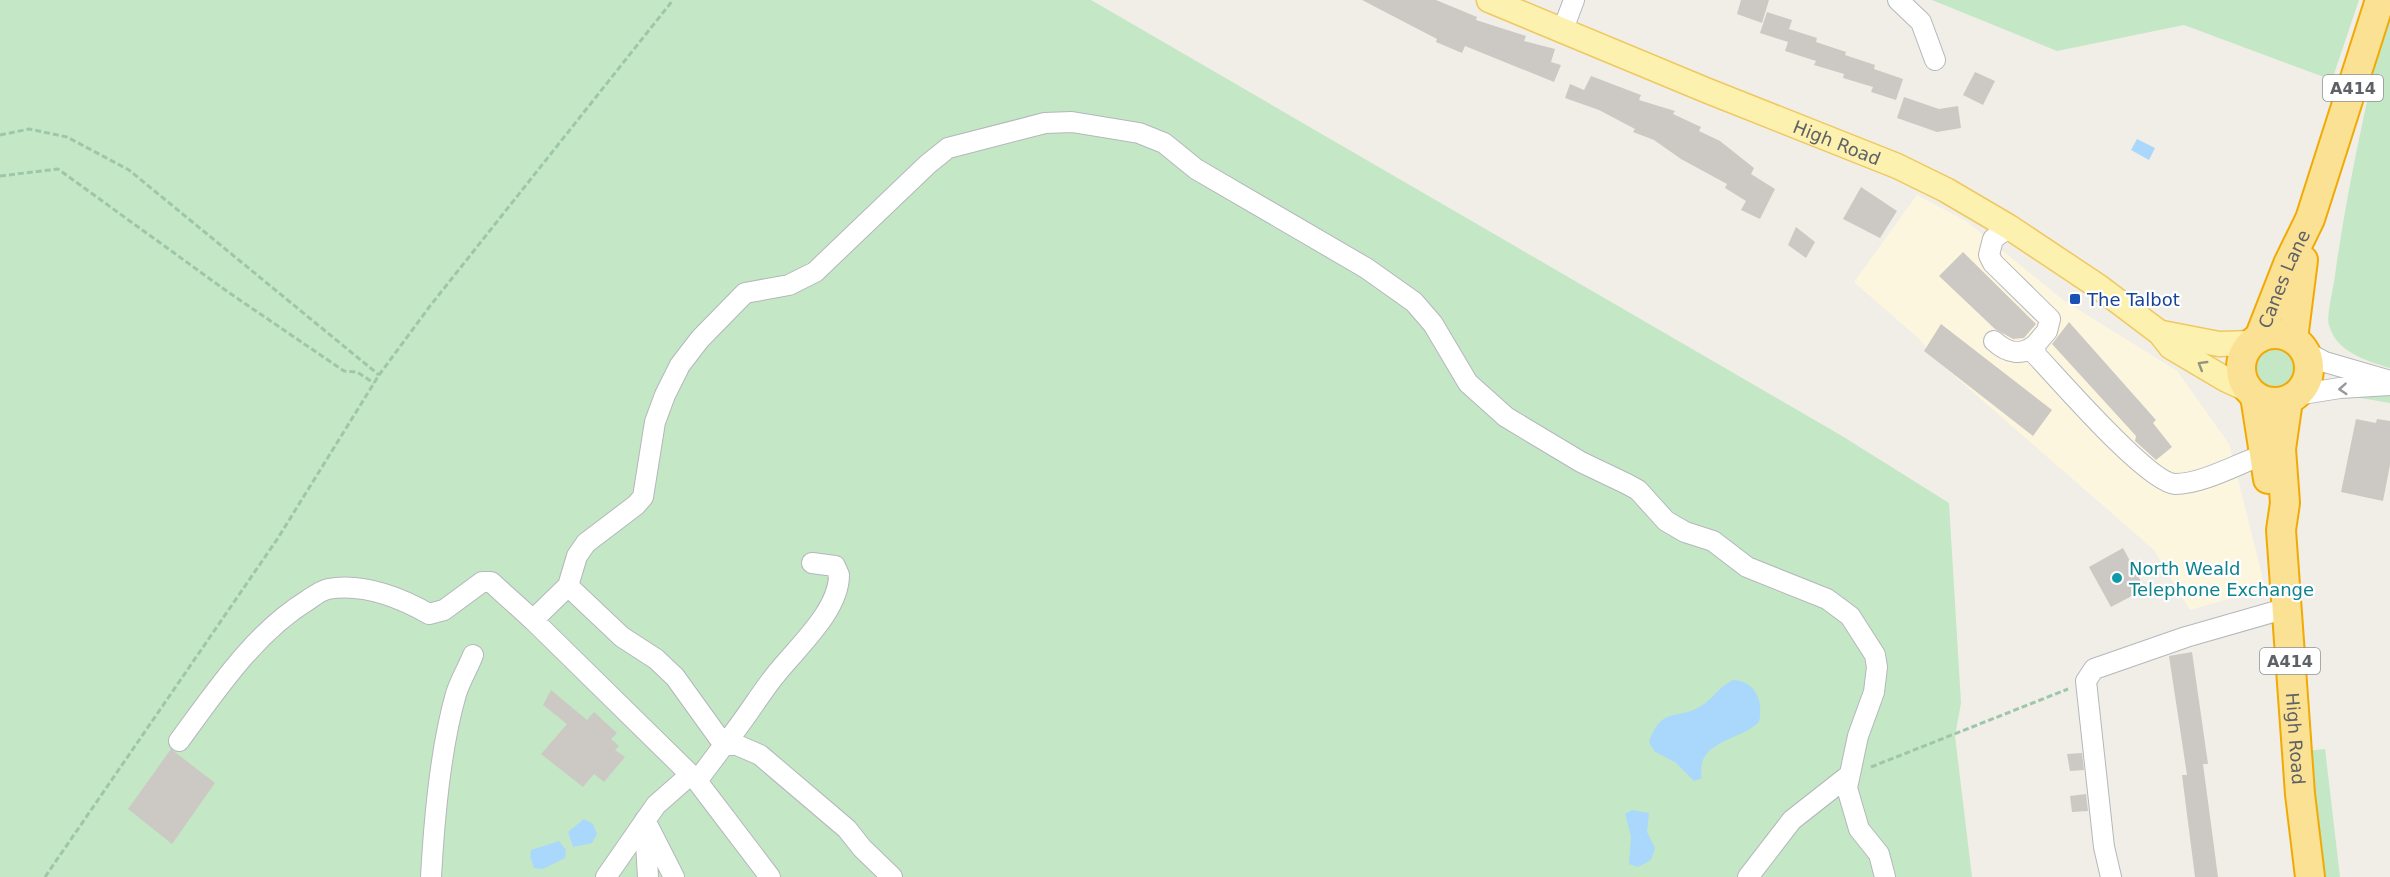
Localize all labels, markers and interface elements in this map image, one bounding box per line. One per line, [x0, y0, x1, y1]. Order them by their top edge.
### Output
road number: A414 [2323, 75, 2383, 101]
street label: High Road [1790, 115, 1884, 169]
street label: Canes Lane [2253, 226, 2314, 331]
place label: The Talbot [2086, 289, 2180, 310]
marker: The Talbot [2068, 292, 2082, 306]
one-way arrow [2197, 361, 2208, 372]
one-way arrow [2338, 382, 2347, 395]
place label: North Weald Telephone Exchange [2128, 558, 2314, 600]
marker: North Weald Telephone Exchange [2110, 571, 2124, 585]
road number: A414 [2260, 648, 2320, 674]
street label: High Road [2282, 692, 2310, 785]

